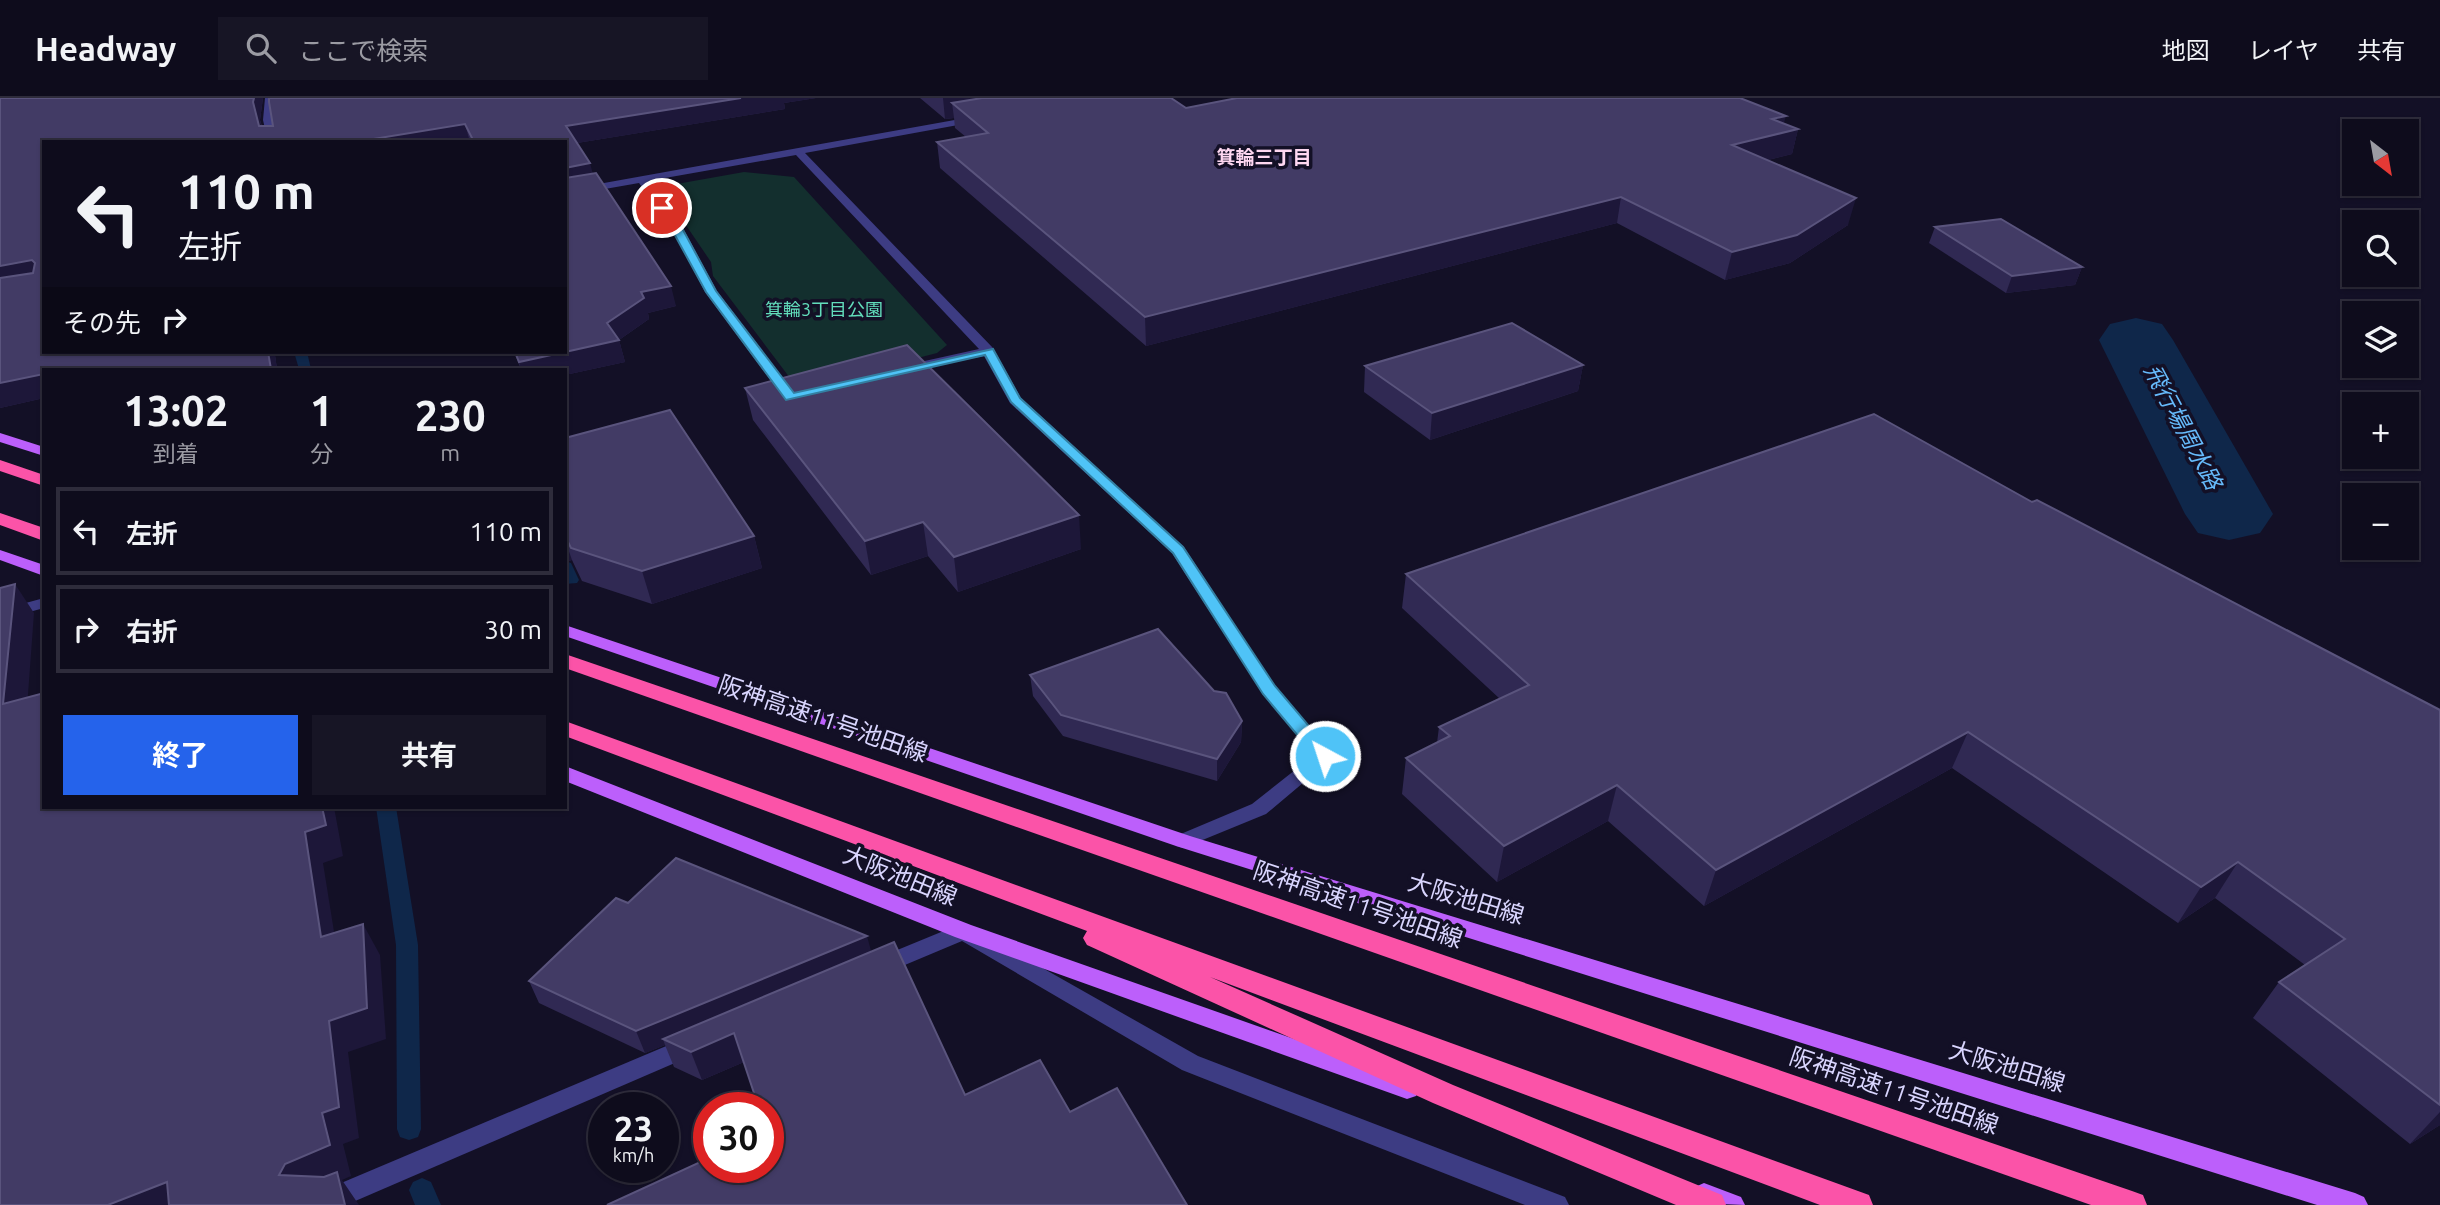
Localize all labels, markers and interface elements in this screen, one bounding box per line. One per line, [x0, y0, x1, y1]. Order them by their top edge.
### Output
search box [218, 17, 708, 80]
icon: search [242, 29, 280, 67]
text: Headway [35, 30, 176, 67]
text: ここで検索 [298, 36, 428, 65]
text: 地図 [2162, 37, 2210, 64]
text: レイヤ [2248, 37, 2319, 64]
text: 共有 [2357, 37, 2405, 64]
north arrow [2342, 119, 2418, 196]
map controls [2342, 119, 2419, 560]
district label: 箕輪三丁目 [1216, 146, 1312, 168]
text: 110 m [178, 163, 315, 218]
icon: left [63, 168, 154, 259]
pin [632, 178, 692, 238]
icon: arrive [643, 189, 681, 227]
button: search [2342, 210, 2419, 287]
text: 左折 [178, 228, 242, 264]
park label: 箕輪3丁目公園 [765, 299, 883, 319]
icon: right [155, 301, 193, 339]
button: layers [2342, 301, 2419, 378]
text: その先 [63, 308, 141, 337]
water label: 飛行場周水路 [2140, 360, 2228, 495]
text: 13:02 [123, 387, 228, 434]
text: 1 [310, 387, 333, 434]
text: 230 [415, 392, 486, 439]
button: + [2342, 392, 2419, 469]
text: m [440, 440, 460, 465]
text: 到着 [153, 441, 199, 466]
text: 分 [310, 441, 333, 466]
button: − [2342, 483, 2419, 560]
icon: left [67, 512, 105, 550]
text: 110 m [470, 517, 542, 546]
text: 左折 [126, 519, 178, 548]
icon: right [67, 610, 105, 648]
text: 30 m [484, 615, 542, 644]
text: 右折 [126, 617, 178, 646]
street label: 阪神高速11号池田線 [715, 670, 931, 767]
button: 終了 [63, 715, 298, 795]
button: 共有 [312, 715, 546, 795]
position arrow [1288, 719, 1362, 793]
street label: 大阪池田線 [839, 841, 961, 911]
street label: 阪神高速11号池田線 [1250, 856, 1466, 953]
street label: 大阪池田線 [1405, 868, 1527, 929]
street label: 大阪池田線 [1946, 1036, 2068, 1097]
street label: 阪神高速11号池田線 [1786, 1042, 2002, 1139]
speed limit sign: 30 [693, 1092, 784, 1183]
text: 23 [614, 1108, 653, 1148]
text: km/h [613, 1145, 654, 1165]

